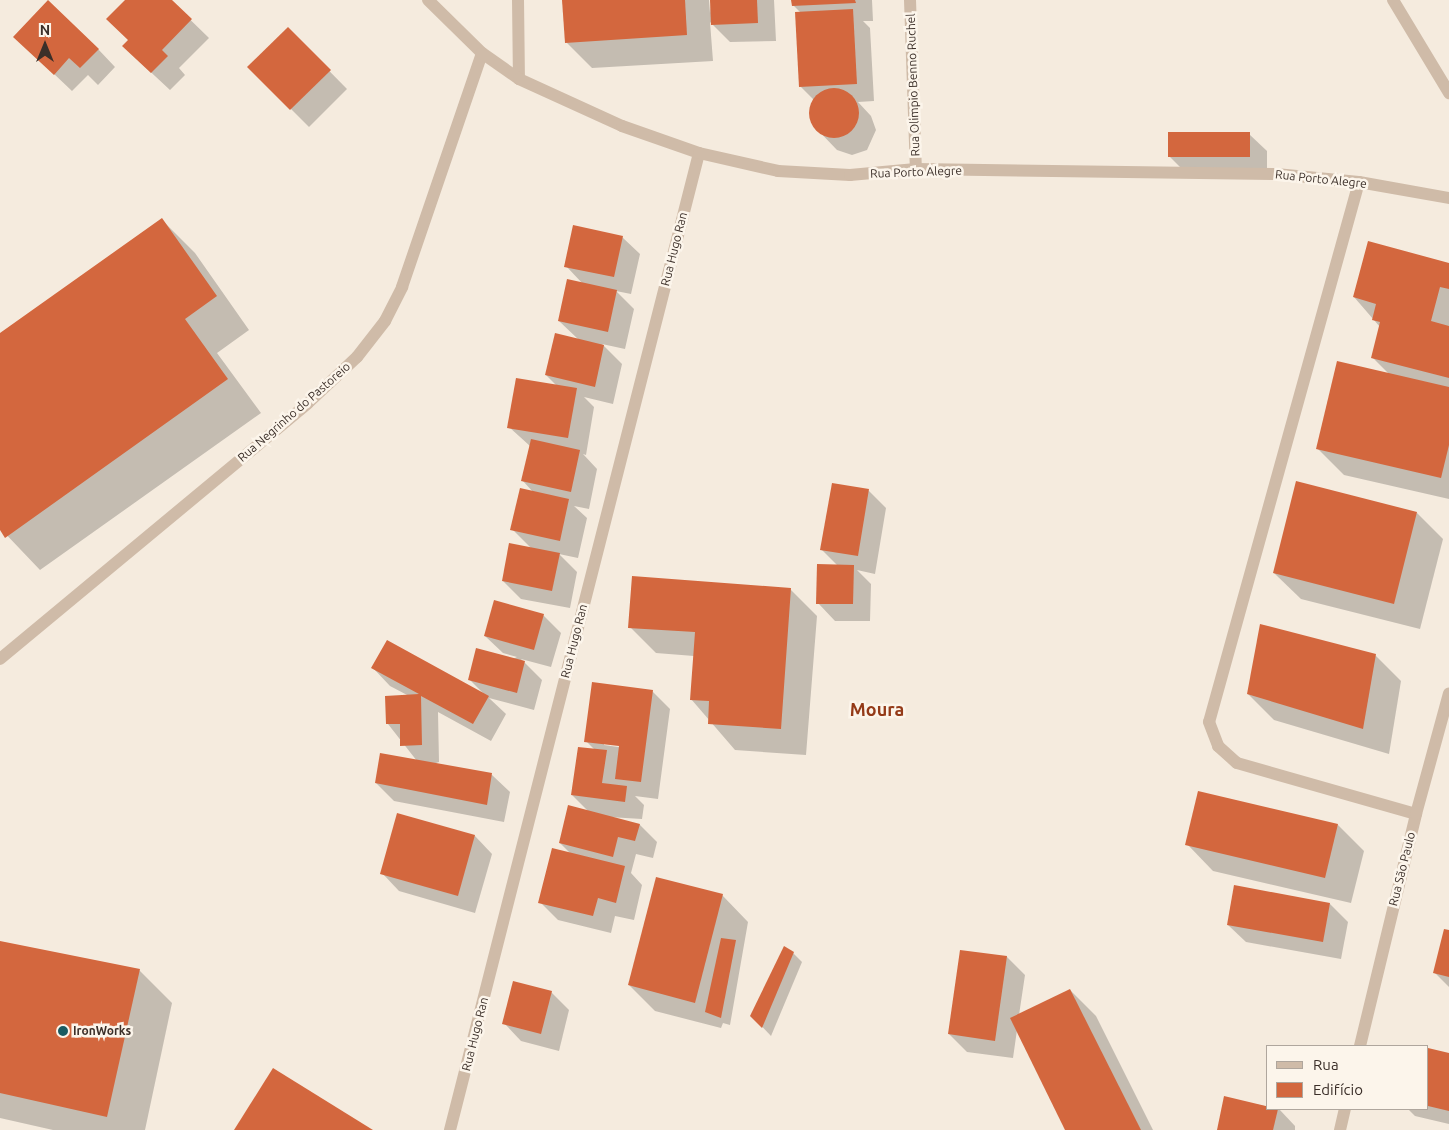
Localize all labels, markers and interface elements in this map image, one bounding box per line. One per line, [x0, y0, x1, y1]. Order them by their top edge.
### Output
street label: Rua Olimpio Benno Ruchel [903, 13, 923, 157]
north arrow [20, 20, 70, 70]
text: N [40, 22, 50, 38]
street label: Rua Porto Alegre [870, 163, 962, 181]
street label: Rua Porto Alegre [1275, 167, 1367, 191]
street label: Rua Hugo Ran [658, 211, 690, 287]
street label: Rua Negrinho do Pastoreio [235, 359, 353, 465]
street label: Rua Hugo Ran [558, 603, 590, 679]
district label: Moura [850, 698, 904, 720]
street label: Rua São Paulo [1386, 831, 1418, 907]
street label: Rua Hugo Ran [459, 996, 491, 1072]
place label: IronWorks [73, 1024, 131, 1038]
marker: IronWorks [57, 1025, 69, 1037]
legend [1266, 1045, 1429, 1110]
text: Rua [1313, 1056, 1339, 1073]
text: Edifício [1313, 1081, 1363, 1098]

